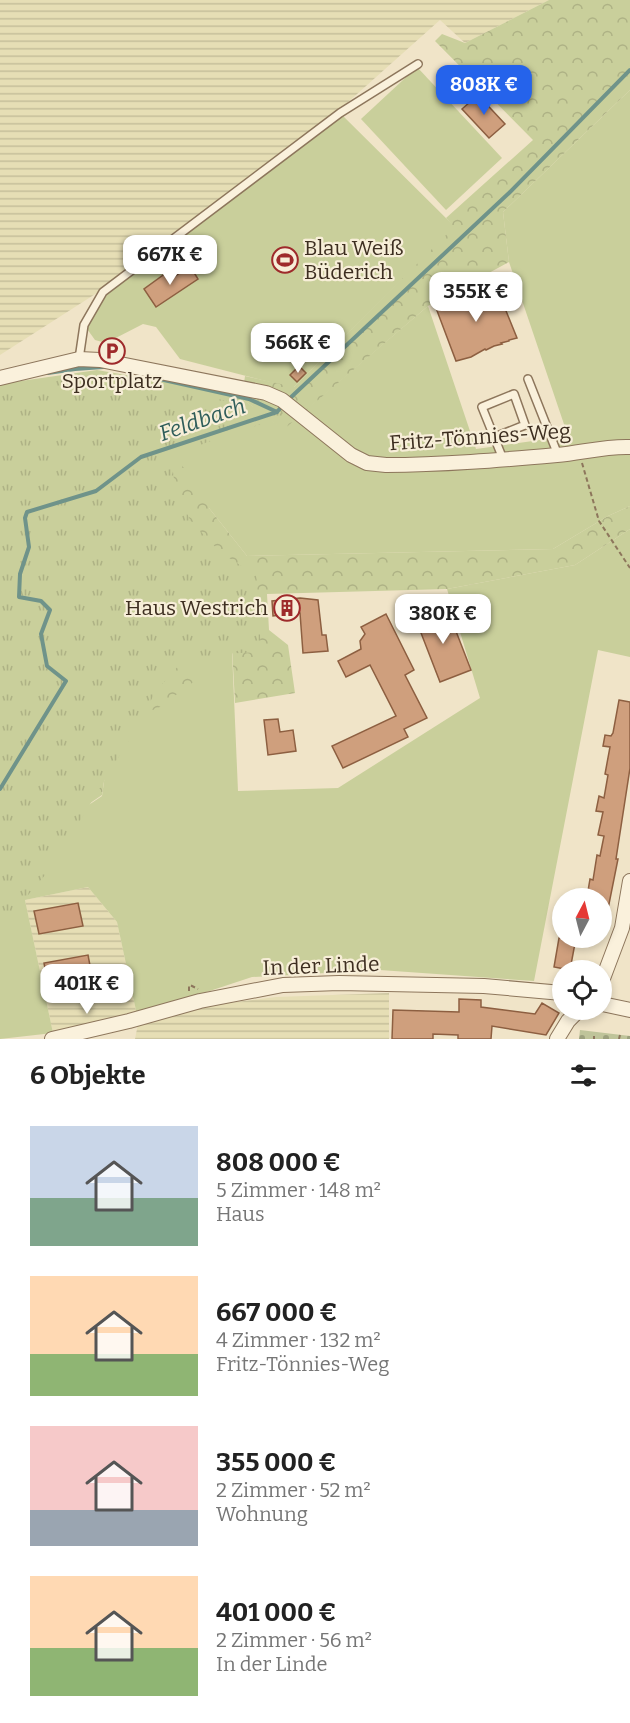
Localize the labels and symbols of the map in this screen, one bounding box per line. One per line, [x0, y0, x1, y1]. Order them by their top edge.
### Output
pin: 808K € [435, 65, 533, 116]
pin: 667K € [121, 235, 219, 286]
place label: Blau Weiß Büderich [304, 235, 403, 285]
sports icon: Blau Weiß Büderich [270, 245, 300, 275]
pin: 355K € [427, 272, 525, 323]
pin: 566K € [249, 323, 347, 374]
parking icon: Sportplatz [97, 336, 127, 366]
place label: Sportplatz [62, 368, 162, 394]
water label: Feldbach [155, 392, 249, 447]
street label: Fritz-Tönnies-Weg [388, 418, 572, 456]
building icon: Haus Westrich [272, 593, 302, 623]
pin: 380K € [394, 594, 492, 645]
place label: Haus Westrich [125, 595, 268, 621]
north arrow [552, 888, 612, 948]
street label: In der Linde [262, 951, 380, 981]
pin: 401K € [38, 964, 136, 1015]

